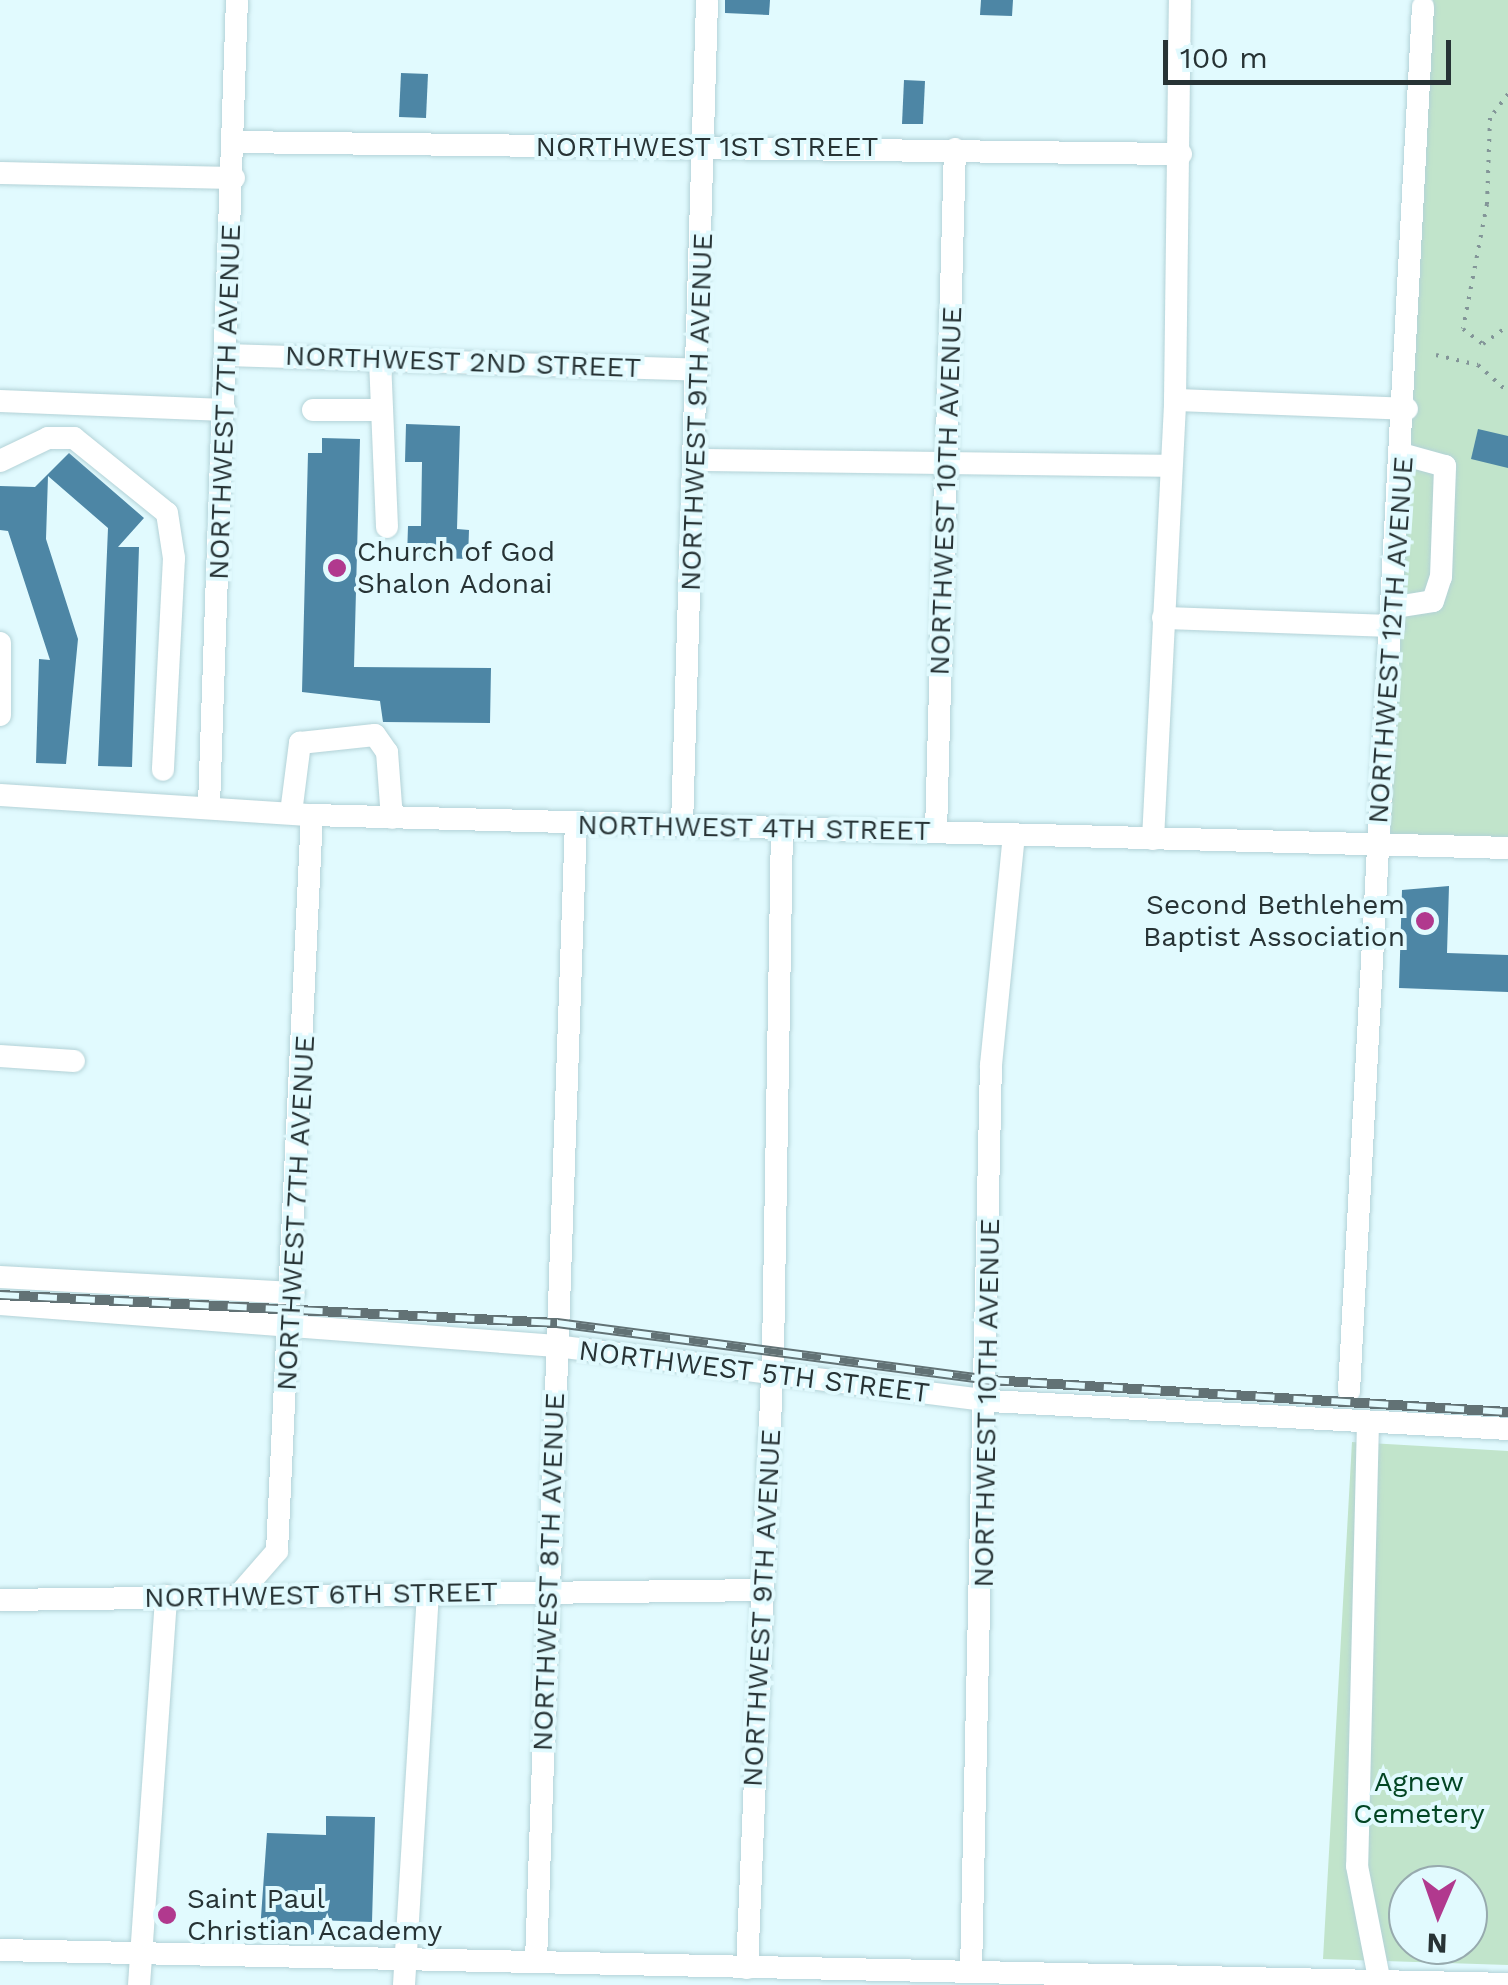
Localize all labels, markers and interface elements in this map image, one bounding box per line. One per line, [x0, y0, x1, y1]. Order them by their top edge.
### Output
scale bar [1168, 20, 1456, 82]
text: 100 m [1180, 40, 1268, 75]
street label: NORTHWEST 1ST STREET [534, 130, 880, 164]
street label: NORTHWEST 7TH AVENUE [202, 222, 248, 582]
street label: NORTHWEST 9TH AVENUE [674, 231, 720, 593]
street label: NORTHWEST 10TH AVENUE [923, 305, 969, 677]
street label: NORTHWEST 2ND STREET [284, 339, 642, 385]
street label: NORTHWEST 12TH AVENUE [1361, 454, 1421, 826]
place label: Church of God Shalon Adonai [357, 535, 556, 601]
marker: Church of God Shalon Adonai [326, 557, 348, 579]
street label: NORTHWEST 4TH STREET [577, 808, 931, 848]
place label: Second Bethlehem Baptist Association [1142, 888, 1405, 954]
marker: Second Bethlehem Baptist Association [1414, 910, 1436, 932]
street label: NORTHWEST 7TH AVENUE [270, 1033, 322, 1393]
street label: NORTHWEST 10TH AVENUE [967, 1217, 1007, 1589]
street label: NORTHWEST 5TH STREET [576, 1334, 932, 1410]
street label: NORTHWEST 8TH AVENUE [526, 1391, 572, 1753]
street label: NORTHWEST 9TH AVENUE [736, 1427, 788, 1789]
street label: NORTHWEST 6TH STREET [143, 1575, 499, 1615]
park label: Agnew Cemetery [1353, 1765, 1485, 1831]
north arrow [1388, 1865, 1488, 1965]
place label: Saint Paul Christian Academy [187, 1882, 443, 1948]
marker: Saint Paul Christian Academy [156, 1904, 178, 1926]
text: N [1426, 1927, 1448, 1960]

